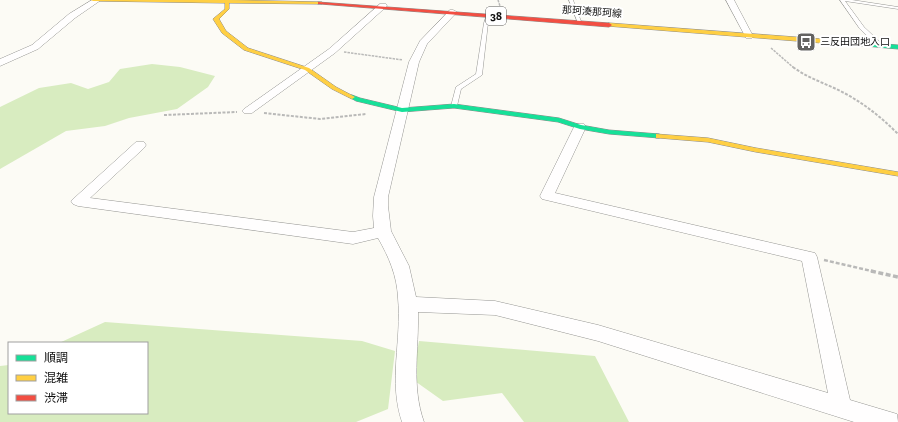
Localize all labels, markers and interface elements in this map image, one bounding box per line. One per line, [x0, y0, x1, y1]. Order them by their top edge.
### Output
street label: 那珂湊那珂線 [562, 4, 622, 20]
road number: 38 [486, 7, 506, 25]
bus stop icon: 三反田団地入口 [795, 31, 817, 53]
place label: 三反田団地入口 [820, 36, 890, 48]
legend [8, 342, 148, 414]
text: 順調 [44, 351, 68, 365]
text: 混雑 [44, 371, 68, 385]
text: 渋滞 [44, 391, 68, 405]

